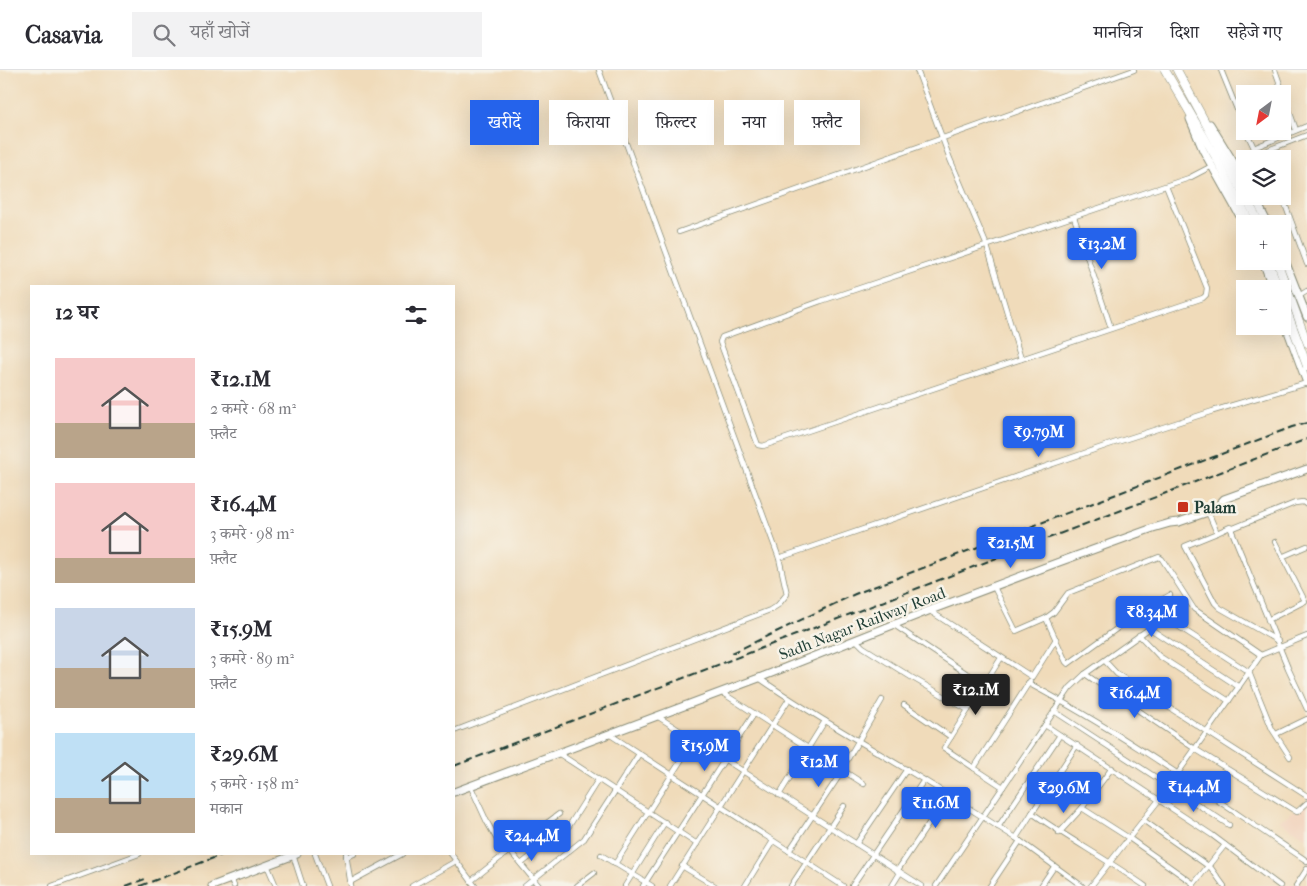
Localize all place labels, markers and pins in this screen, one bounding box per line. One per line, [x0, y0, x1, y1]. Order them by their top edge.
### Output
pin: ₹13.2M [1061, 228, 1143, 270]
pin: ₹9.79M [998, 416, 1080, 458]
place label: Palam [1194, 498, 1237, 517]
marker: Palam [1176, 500, 1190, 514]
pin: ₹21.5M [970, 526, 1052, 569]
pin: ₹8.34M [1111, 596, 1193, 638]
pin: ₹12.1M [935, 674, 1017, 716]
pin: ₹16.4M [1094, 676, 1176, 719]
pin: ₹15.9M [664, 730, 746, 772]
pin: ₹12M [789, 746, 849, 788]
pin: ₹14.4M [1153, 770, 1235, 813]
pin: ₹29.6M [1023, 772, 1105, 814]
pin: ₹11.6M [895, 786, 977, 829]
pin: ₹24.4M [491, 820, 573, 862]

